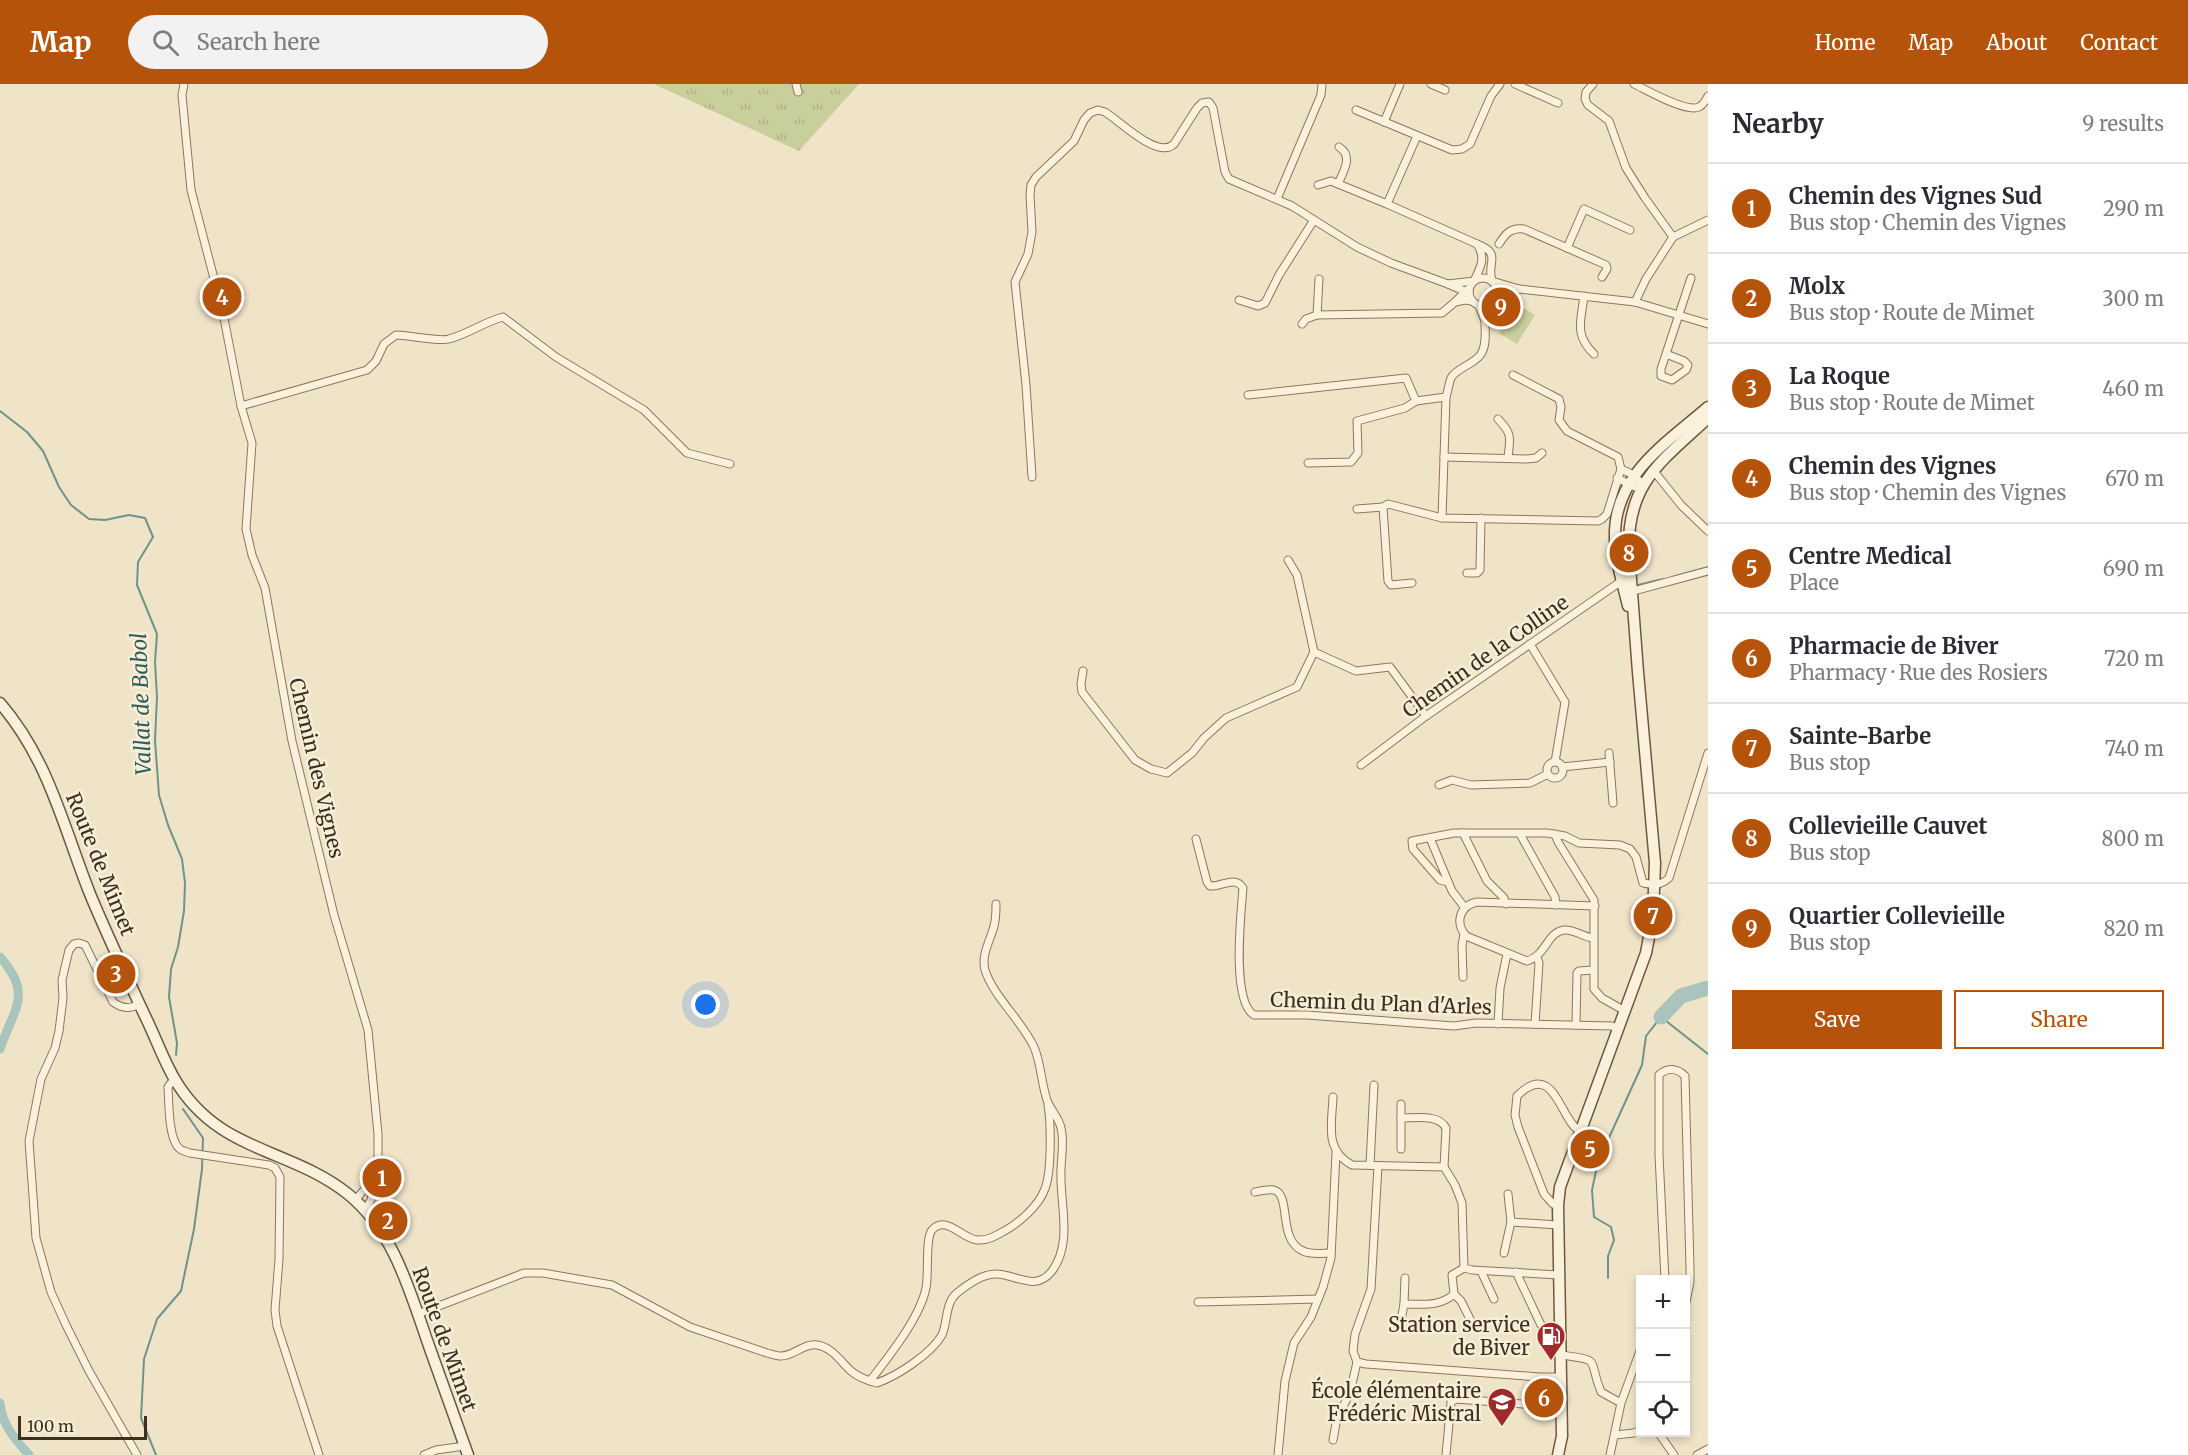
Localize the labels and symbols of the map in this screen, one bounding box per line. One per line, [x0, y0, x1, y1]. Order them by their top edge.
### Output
pin: 4 [202, 274, 242, 320]
pin: 9 [1482, 284, 1520, 330]
pin: 8 [1610, 530, 1648, 576]
street label: Chemin de la Colline [1397, 589, 1573, 723]
water label: Vallat de Babol [125, 632, 157, 776]
street label: Chemin des Vignes [284, 676, 350, 860]
street label: Route de Mimet [61, 789, 141, 939]
pin: 7 [1634, 894, 1672, 938]
pin: 3 [96, 952, 136, 996]
street label: Chemin du Plan d'Arles [1270, 987, 1492, 1019]
your location [691, 990, 720, 1019]
pin: 5 [1570, 1126, 1610, 1172]
pin: 1 [362, 1156, 401, 1200]
pin: 2 [368, 1198, 408, 1244]
street label: Route de Mimet [407, 1263, 483, 1415]
place label: Station service de Biver [1388, 1312, 1530, 1360]
fuel station icon: Station service de Biver [1535, 1320, 1567, 1362]
place label: École élémentaire Frédéric Mistral [1311, 1376, 1481, 1426]
pin: 6 [1524, 1376, 1564, 1420]
school or university icon: École élémentaire Frédéric Mistral [1486, 1386, 1518, 1428]
scale bar [18, 1413, 147, 1440]

